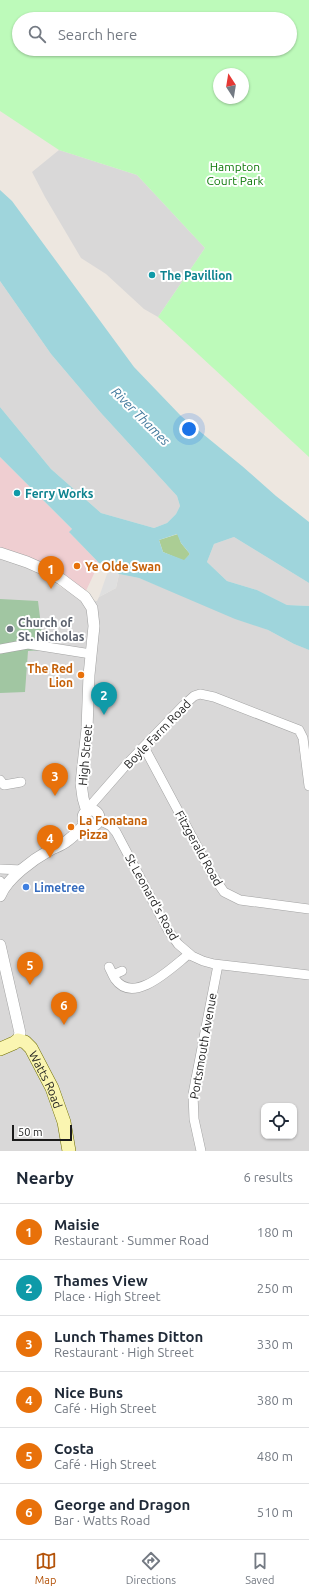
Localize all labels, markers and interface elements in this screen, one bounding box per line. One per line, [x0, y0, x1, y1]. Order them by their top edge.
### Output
search box [12, 12, 297, 56]
icon: search [26, 23, 48, 45]
text: Search here [58, 26, 137, 43]
north arrow [213, 68, 249, 104]
park label: Hampton Court Park [206, 160, 264, 187]
place label: The Pavillion [160, 269, 232, 282]
marker: The Pavillion [147, 270, 157, 280]
water label: River Thames [109, 384, 173, 448]
your location [179, 419, 199, 439]
place label: Ferry Works [25, 487, 94, 500]
marker: Ferry Works [12, 488, 22, 498]
pin: 1 [38, 556, 64, 589]
place label: Ye Olde Swan [85, 560, 161, 573]
marker: Ye Olde Swan [72, 561, 82, 571]
place label: Church of St. Nicholas [18, 616, 85, 643]
marker: Church of St. Nicholas [5, 624, 15, 634]
place label: The Red Lion [27, 662, 73, 689]
marker: The Red Lion [76, 670, 86, 680]
pin: 2 [91, 682, 117, 715]
street label: Boyle Farm Road [121, 697, 193, 771]
street label: High Street [76, 724, 94, 786]
pin: 3 [42, 763, 68, 796]
street label: Fitzgerald Road [173, 808, 225, 888]
place label: La Fonatana Pizza [79, 814, 148, 841]
marker: La Fonatana Pizza [66, 822, 76, 832]
pin: 4 [37, 825, 63, 858]
street label: St Leonard's Road [123, 852, 181, 942]
place label: Limetree [34, 881, 85, 894]
marker: Limetree [21, 882, 31, 892]
pin: 5 [17, 952, 43, 985]
pin: 6 [51, 992, 77, 1025]
street label: Portsmouth Avenue [187, 992, 219, 1100]
street label: Watts Road [27, 1048, 65, 1110]
map controls [261, 1103, 297, 1139]
button: locate [261, 1103, 297, 1139]
scale bar [12, 1123, 72, 1142]
text: 50 m [18, 1126, 42, 1138]
text: Nearby [16, 1168, 74, 1187]
text: 6 results [243, 1170, 293, 1184]
text: Maisie [54, 1216, 100, 1233]
text: 1 [25, 1225, 33, 1239]
text: 180 m [257, 1225, 293, 1239]
text: Restaurant · Summer Road [54, 1233, 209, 1247]
text: Thames View [54, 1272, 148, 1289]
text: 2 [25, 1281, 33, 1295]
text: 250 m [257, 1281, 293, 1295]
text: Place · High Street [54, 1289, 161, 1303]
text: Lunch Thames Ditton [54, 1328, 203, 1345]
text: 3 [25, 1337, 33, 1351]
text: 330 m [257, 1337, 293, 1351]
text: Restaurant · High Street [54, 1345, 194, 1359]
text: Nice Buns [54, 1384, 123, 1401]
text: 4 [25, 1393, 33, 1407]
text: 380 m [257, 1393, 293, 1407]
text: Café · High Street [54, 1401, 156, 1415]
text: Costa [54, 1440, 94, 1457]
text: 5 [25, 1449, 33, 1463]
text: 480 m [257, 1449, 293, 1463]
text: Café · High Street [54, 1457, 156, 1471]
text: George and Dragon [54, 1496, 190, 1513]
text: 6 [25, 1505, 33, 1519]
text: 510 m [257, 1505, 293, 1519]
text: Bar · Watts Road [54, 1513, 150, 1527]
tab: Map [35, 1550, 57, 1586]
tab: Directions [126, 1550, 176, 1586]
tab: Saved [245, 1550, 274, 1586]

